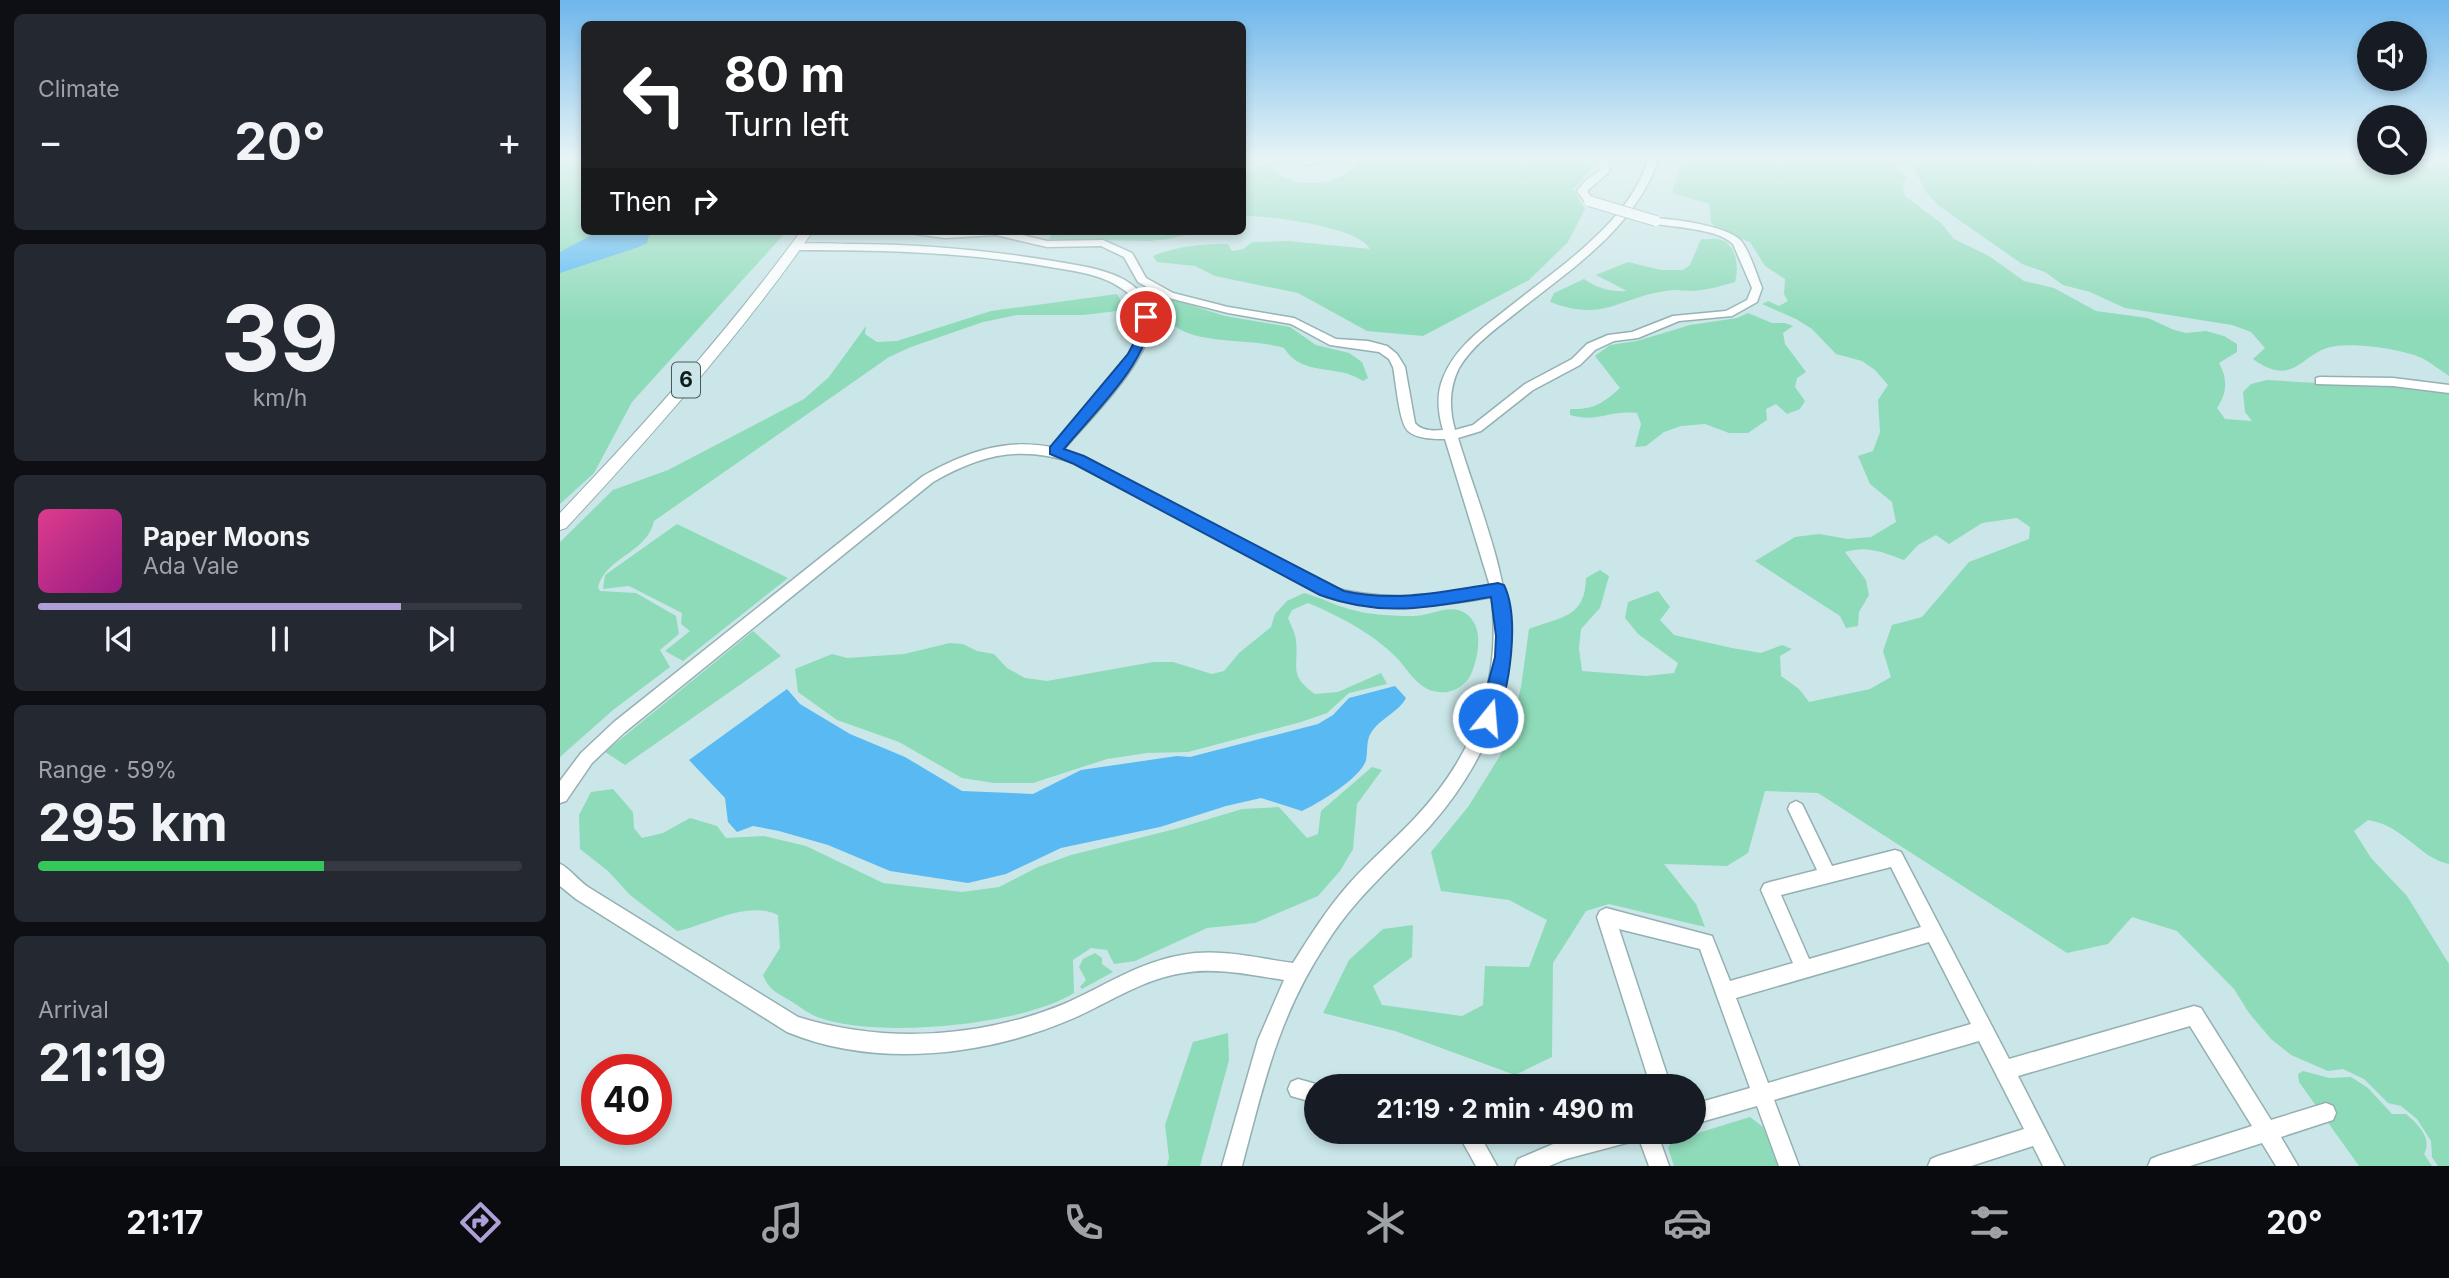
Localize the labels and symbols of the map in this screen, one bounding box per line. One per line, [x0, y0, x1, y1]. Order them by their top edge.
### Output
pin [1116, 287, 1176, 347]
road number: 6 [672, 362, 700, 398]
position arrow [1451, 681, 1525, 755]
speed limit sign: 40 [581, 1054, 672, 1145]

